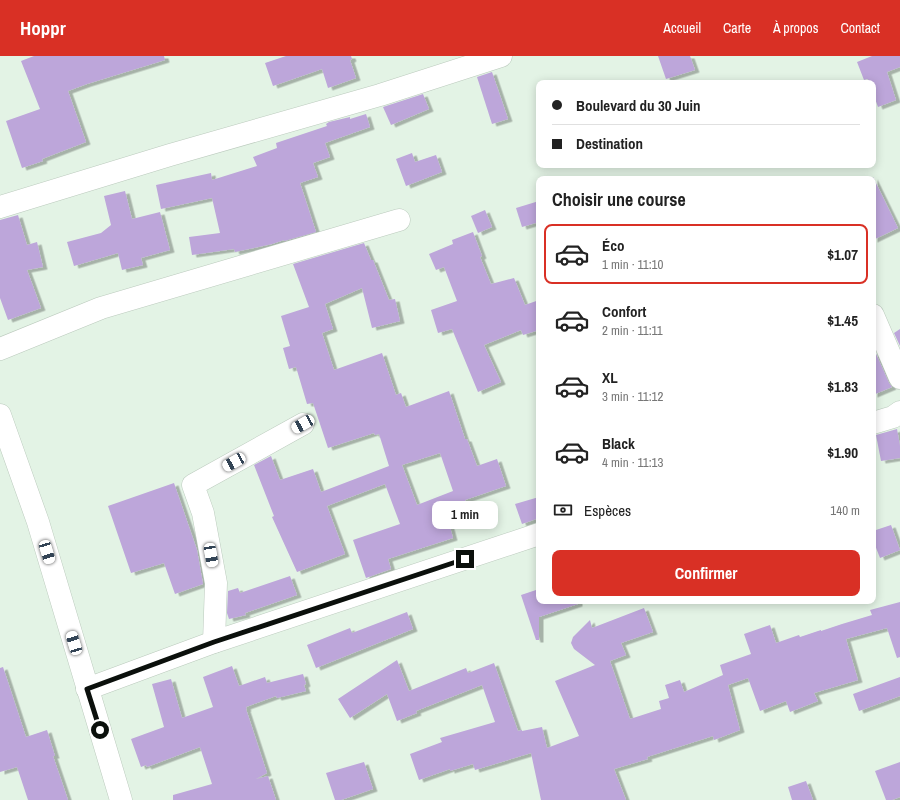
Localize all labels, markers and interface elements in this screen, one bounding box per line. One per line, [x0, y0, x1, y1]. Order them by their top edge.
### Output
text: Hoppr [20, 15, 66, 41]
text: Accueil [663, 19, 701, 37]
text: Carte [723, 19, 751, 37]
text: À propos [773, 19, 818, 37]
text: Contact [840, 19, 880, 37]
text: Boulevard du 30 Juin [576, 95, 700, 116]
text: Destination [576, 133, 643, 154]
text: Choisir une course [552, 187, 686, 212]
text: Éco [602, 235, 625, 256]
icon: car [554, 236, 590, 272]
text: $1.07 [827, 244, 858, 265]
text: 1 min · 11:10 [602, 256, 663, 273]
text: Confort [602, 301, 646, 322]
icon: car [554, 302, 590, 338]
text: $1.45 [827, 310, 858, 331]
text: 2 min · 11:11 [602, 322, 663, 339]
text: XL [602, 367, 618, 388]
icon: car [554, 368, 590, 404]
text: $1.83 [827, 376, 858, 397]
text: 3 min · 11:12 [602, 388, 663, 405]
car [290, 413, 316, 435]
text: Black [602, 433, 635, 454]
icon: car [554, 434, 590, 470]
text: $1.90 [827, 442, 858, 463]
car [221, 451, 247, 473]
text: 4 min · 11:13 [602, 454, 663, 471]
icon: cash [552, 499, 574, 521]
text: Espèces [584, 500, 631, 521]
callout: 1 min [432, 501, 498, 529]
text: 140 m [830, 502, 860, 519]
text: 1 min [451, 506, 479, 523]
car [38, 539, 56, 565]
car [203, 542, 219, 568]
route end [456, 550, 474, 568]
button: Confirmer [552, 550, 860, 596]
car [65, 630, 83, 656]
route start [91, 721, 109, 739]

